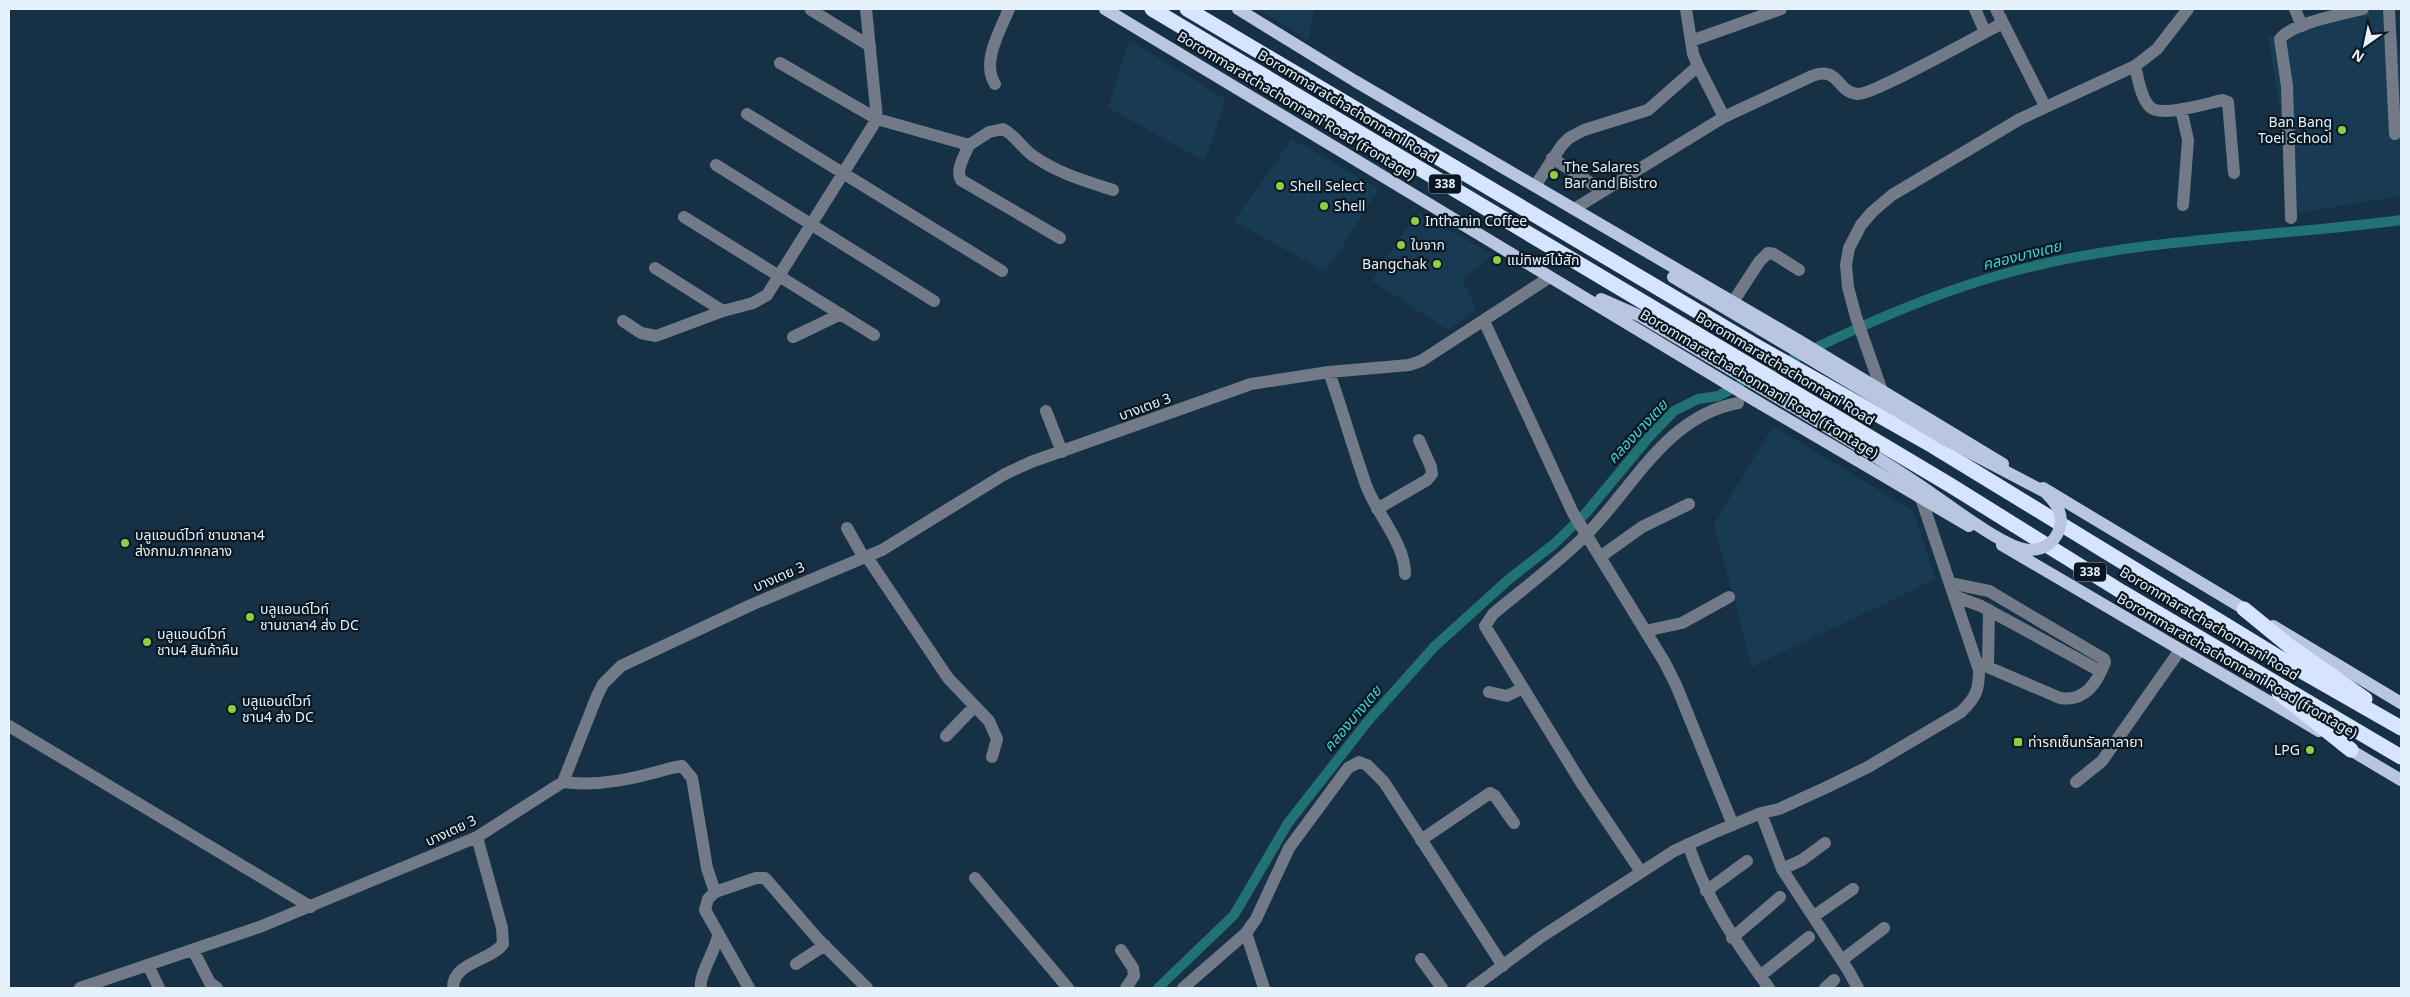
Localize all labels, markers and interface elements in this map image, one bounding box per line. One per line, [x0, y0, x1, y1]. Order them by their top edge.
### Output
north arrow [2340, 20, 2390, 70]
street label: Borommaratchachonnani Road (frontage) [1174, 28, 1418, 184]
text: N [2348, 44, 2369, 67]
street label: Borommaratchachonnani Road [1254, 47, 1440, 167]
place label: Ban Bang Toei School [2258, 112, 2332, 149]
marker: Ban Bang Toei School [2336, 124, 2348, 136]
place label: The Salares Bar and Bistro [1564, 157, 1658, 194]
marker: The Salares Bar and Bistro [1548, 169, 1560, 181]
road number: 338 [1429, 174, 1461, 193]
place label: Shell Select [1290, 176, 1364, 197]
marker: Shell Select [1274, 180, 1286, 192]
place label: Shell [1334, 196, 1365, 217]
marker: Shell [1318, 200, 1330, 212]
place label: Inthanin Coffee [1425, 211, 1527, 232]
marker: Inthanin Coffee [1409, 215, 1421, 227]
place label: ใบจาก [1411, 235, 1445, 256]
water label: คลองบางเตย [1980, 235, 2065, 277]
marker: ใบจาก [1395, 239, 1407, 251]
place label: แม่ทิพย์ไม้สัก [1507, 250, 1579, 271]
place label: Bangchak [1362, 254, 1428, 275]
marker: แม่ทิพย์ไม้สัก [1491, 254, 1503, 266]
marker: Bangchak [1431, 258, 1443, 270]
street label: Borommaratchachonnani Road (frontage) [1636, 304, 1882, 464]
street label: Borommaratchachonnani Road [1691, 307, 1879, 431]
street label: บางเตย 3 [1116, 388, 1174, 426]
water label: คลองบางเตย [1602, 394, 1675, 469]
place label: บลูแอนด์ไวท์ ชานชาลา4 ส่งกทม.ภาคกลาง [135, 525, 265, 562]
marker: บลูแอนด์ไวท์ ชานชาลา4 ส่งกทม.ภาคกลาง [119, 537, 131, 549]
street label: บางเตย 3 [750, 557, 808, 597]
road number: 338 [2074, 562, 2106, 582]
street label: Borommaratchachonnani Road [2115, 562, 2303, 686]
street label: Borommaratchachonnani Road (frontage) [2113, 588, 2361, 744]
place label: บลูแอนด์ไวท์ ชานชาลา4 ส่ง DC [260, 599, 359, 636]
marker: บลูแอนด์ไวท์ ชานชาลา4 ส่ง DC [244, 611, 256, 623]
place label: บลูแอนด์ไวท์ ชาน4 สินค้าคืน [157, 624, 239, 661]
marker: บลูแอนด์ไวท์ ชาน4 สินค้าคืน [141, 636, 153, 648]
water label: คลองบางเตย [1318, 680, 1388, 757]
place label: บลูแอนด์ไวท์ ชาน4 ส่ง DC [242, 691, 314, 728]
marker: บลูแอนด์ไวท์ ชาน4 ส่ง DC [226, 703, 238, 715]
place label: ท่ารถเซ็นทรัลศาลายา [2028, 732, 2143, 753]
marker: ท่ารถเซ็นทรัลศาลายา [2012, 736, 2024, 748]
place label: LPG [2274, 740, 2300, 761]
marker: LPG [2304, 744, 2316, 756]
street label: บางเตย 3 [422, 810, 480, 852]

